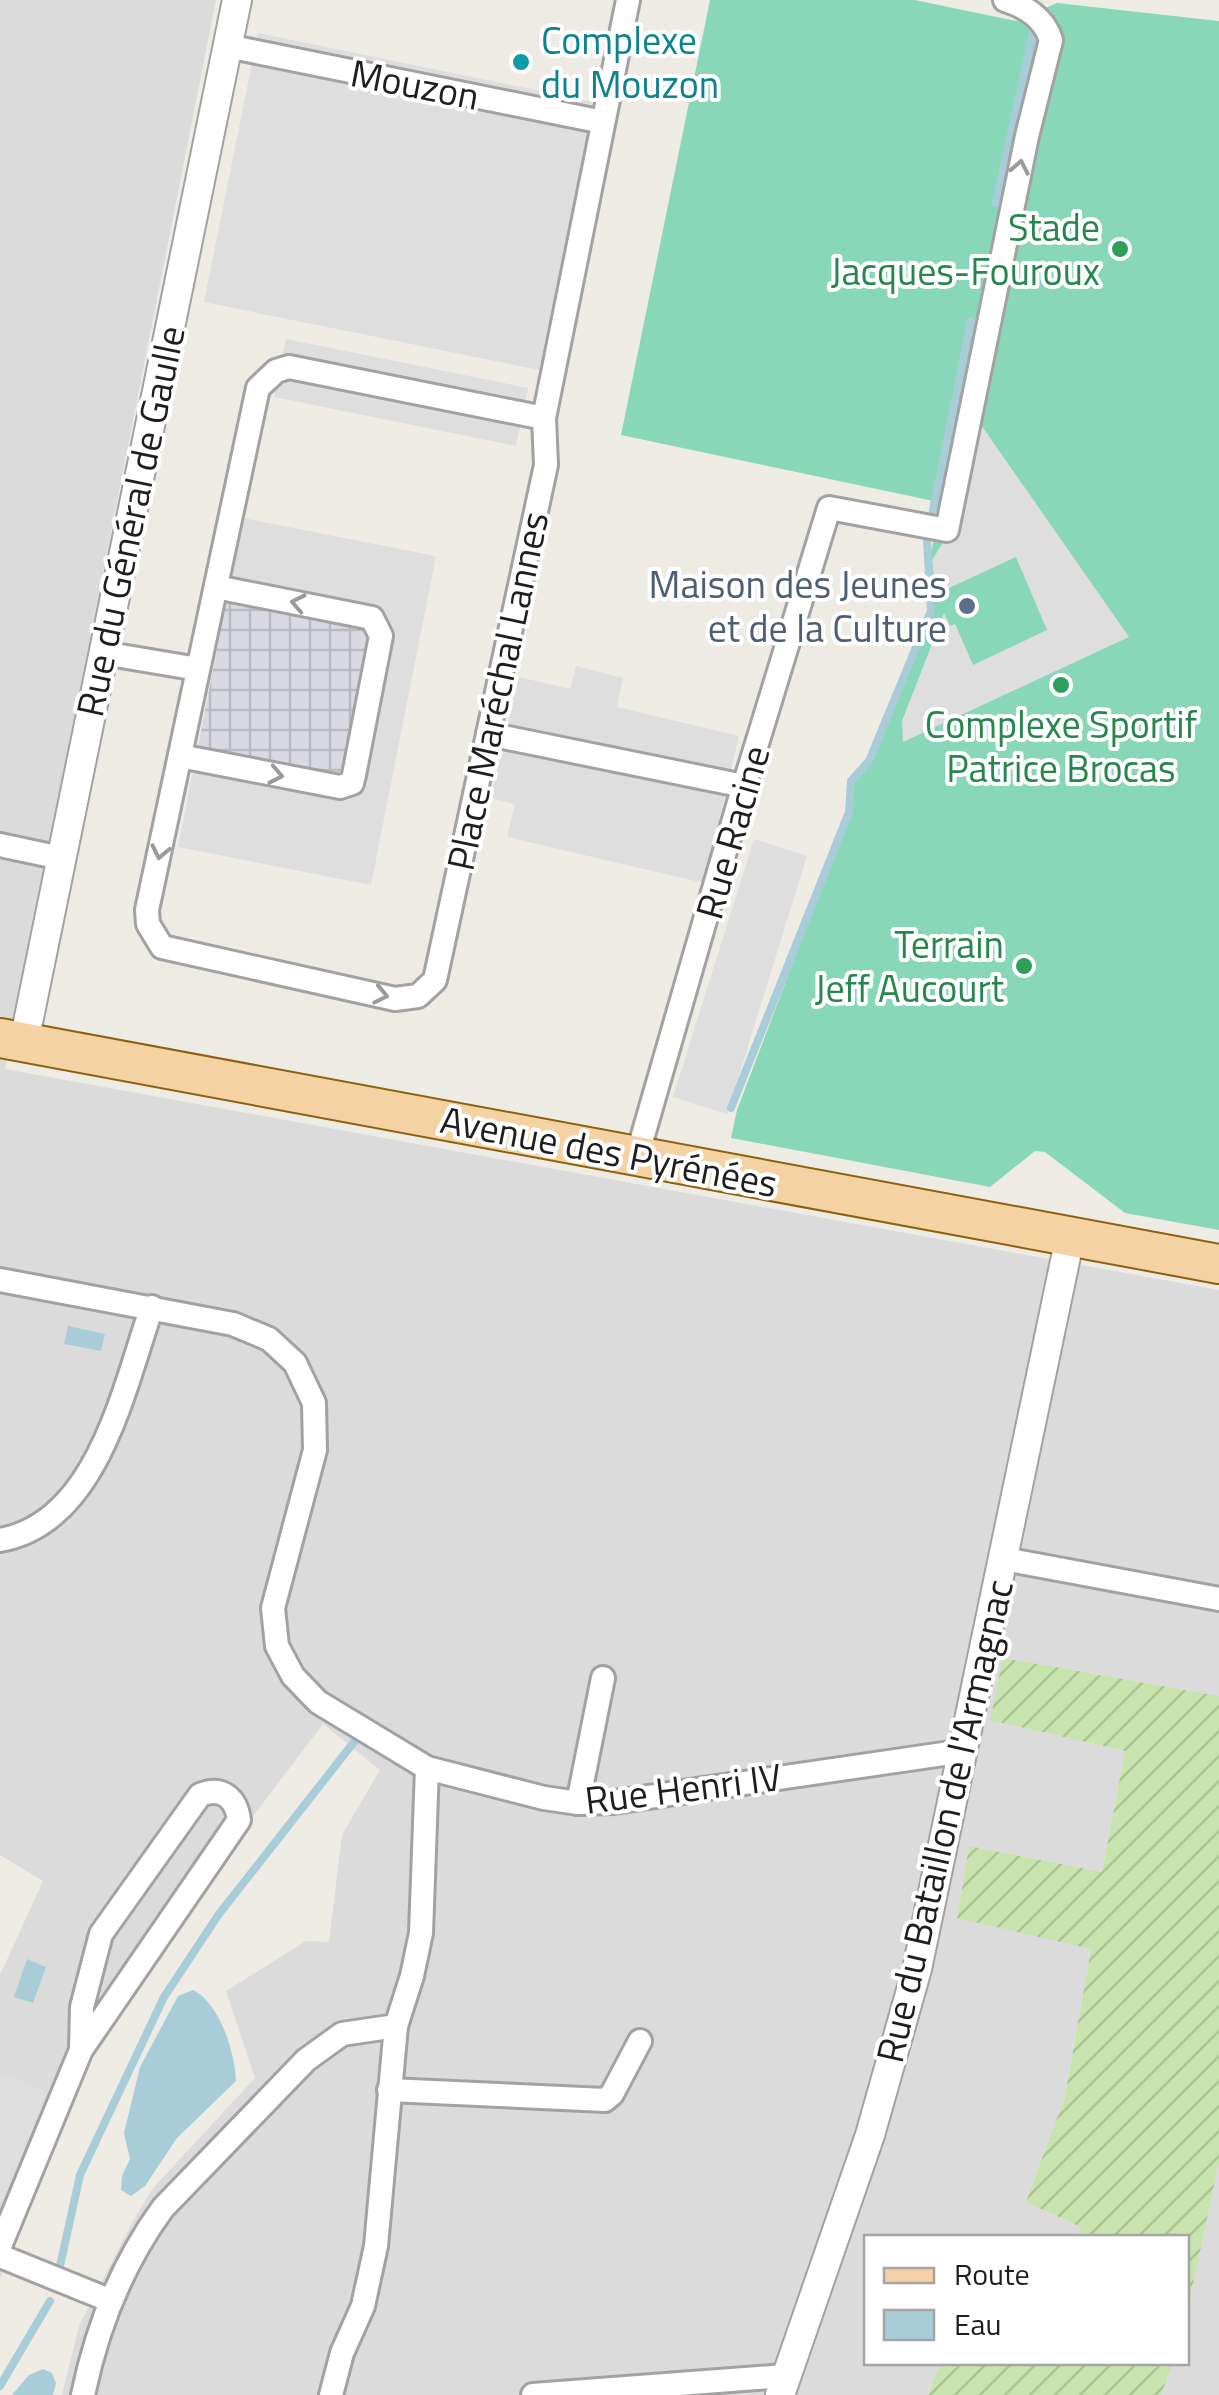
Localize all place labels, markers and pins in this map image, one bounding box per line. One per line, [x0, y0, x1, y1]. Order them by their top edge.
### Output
place label: Complexe du Mouzon [541, 11, 719, 113]
marker: Complexe du Mouzon [510, 51, 532, 73]
place label: Stade Jacques-Fouroux [831, 198, 1100, 300]
marker: Stade Jacques-Fouroux [1109, 238, 1131, 260]
place label: Maison des Jeunes et de la Culture [648, 555, 947, 657]
marker: Maison des Jeunes et de la Culture [956, 595, 978, 617]
marker: Complexe Sportif Patrice Brocas [1050, 674, 1072, 696]
place label: Complexe Sportif Patrice Brocas [925, 695, 1198, 797]
place label: Terrain Jeff Aucourt [815, 915, 1004, 1017]
marker: Terrain Jeff Aucourt [1013, 955, 1035, 977]

